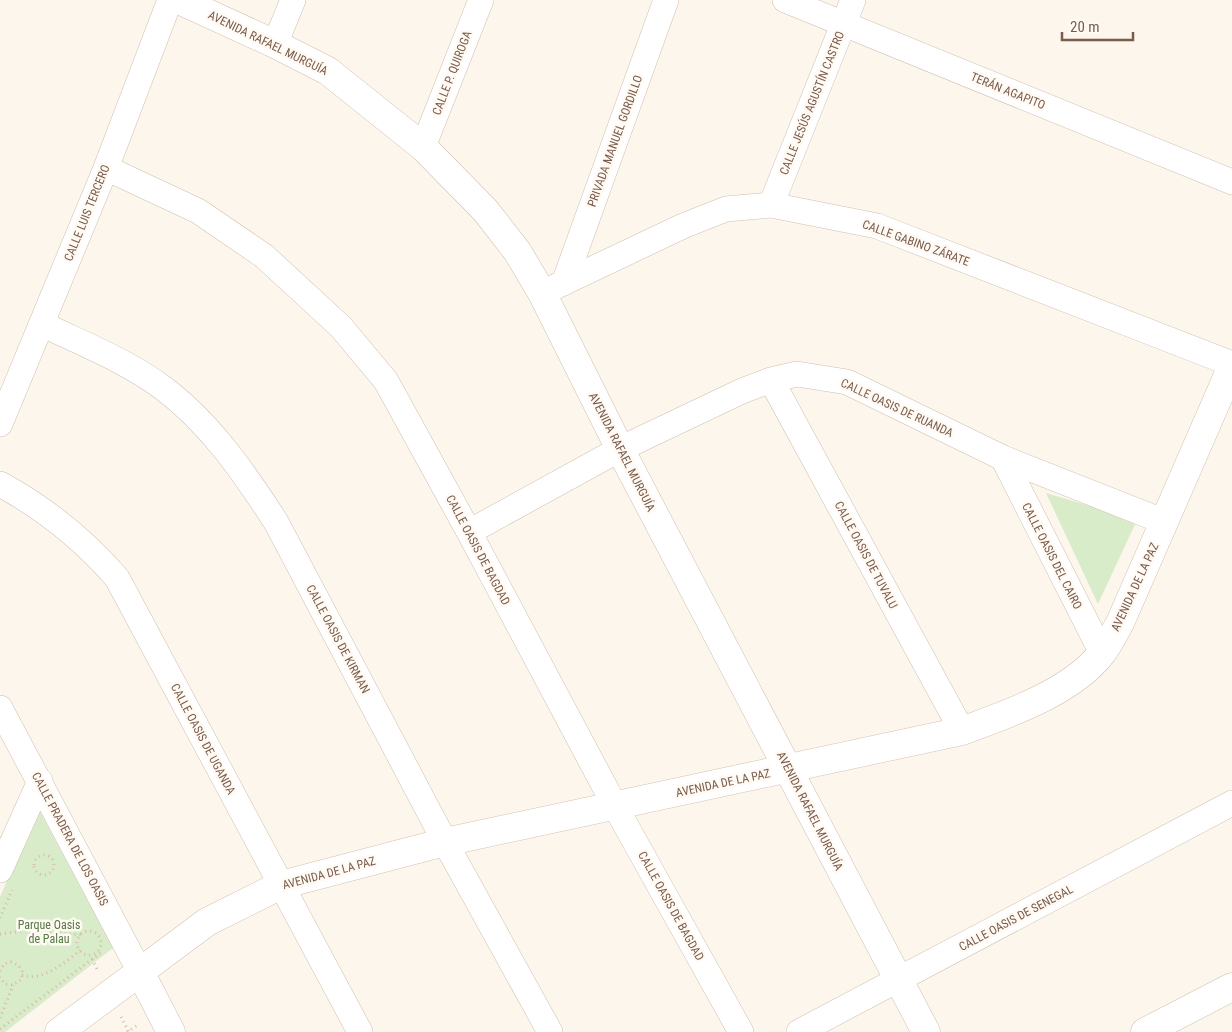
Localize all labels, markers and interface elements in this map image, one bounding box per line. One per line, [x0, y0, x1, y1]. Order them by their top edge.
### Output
street label: AVENIDA RAFAEL MURGUÍA [206, 7, 331, 78]
scale bar [1062, 10, 1133, 42]
text: 20 m [1070, 18, 1100, 36]
street label: CALLE P. QUIROGA [430, 29, 475, 117]
street label: CALLE JESÚS AGUSTÍN CASTRO [776, 29, 847, 177]
street label: TERÁN AGAPITO [969, 69, 1048, 112]
street label: PRIVADA MANUEL GORDILLO [585, 73, 645, 209]
street label: CALLE LUIS TERCERO [61, 163, 113, 263]
street label: CALLE GABINO ZÁRATE [861, 216, 972, 269]
street label: CALLE OASIS DE RUANDA [838, 376, 956, 440]
street label: AVENIDA RAFAEL MURGUÍA [586, 390, 659, 514]
street label: CALLE OASIS DE BAGDAD [443, 493, 513, 608]
street label: CALLE OASIS DE TUVALU [832, 499, 900, 611]
street label: CALLE OASIS DEL CAIRO [1019, 500, 1085, 612]
street label: AVENIDA DE LA PAZ [1108, 541, 1162, 633]
street label: CALLE OASIS DE KIRMAN [303, 582, 373, 696]
street label: CALLE OASIS DE UGANDA [168, 681, 238, 797]
street label: AVENIDA RAFAEL MURGUÍA [774, 749, 847, 873]
street label: AVENIDA DE LA PAZ [675, 766, 771, 800]
street label: CALLE PRADERA DE LOS OASIS [29, 770, 111, 908]
street label: CALLE OASIS DE BAGDAD [635, 849, 707, 963]
street label: AVENIDA DE LA PAZ [281, 854, 377, 892]
street label: CALLE OASIS DE SENEGAL [957, 882, 1076, 954]
park label: Parque Oasis de Palau [18, 918, 80, 946]

